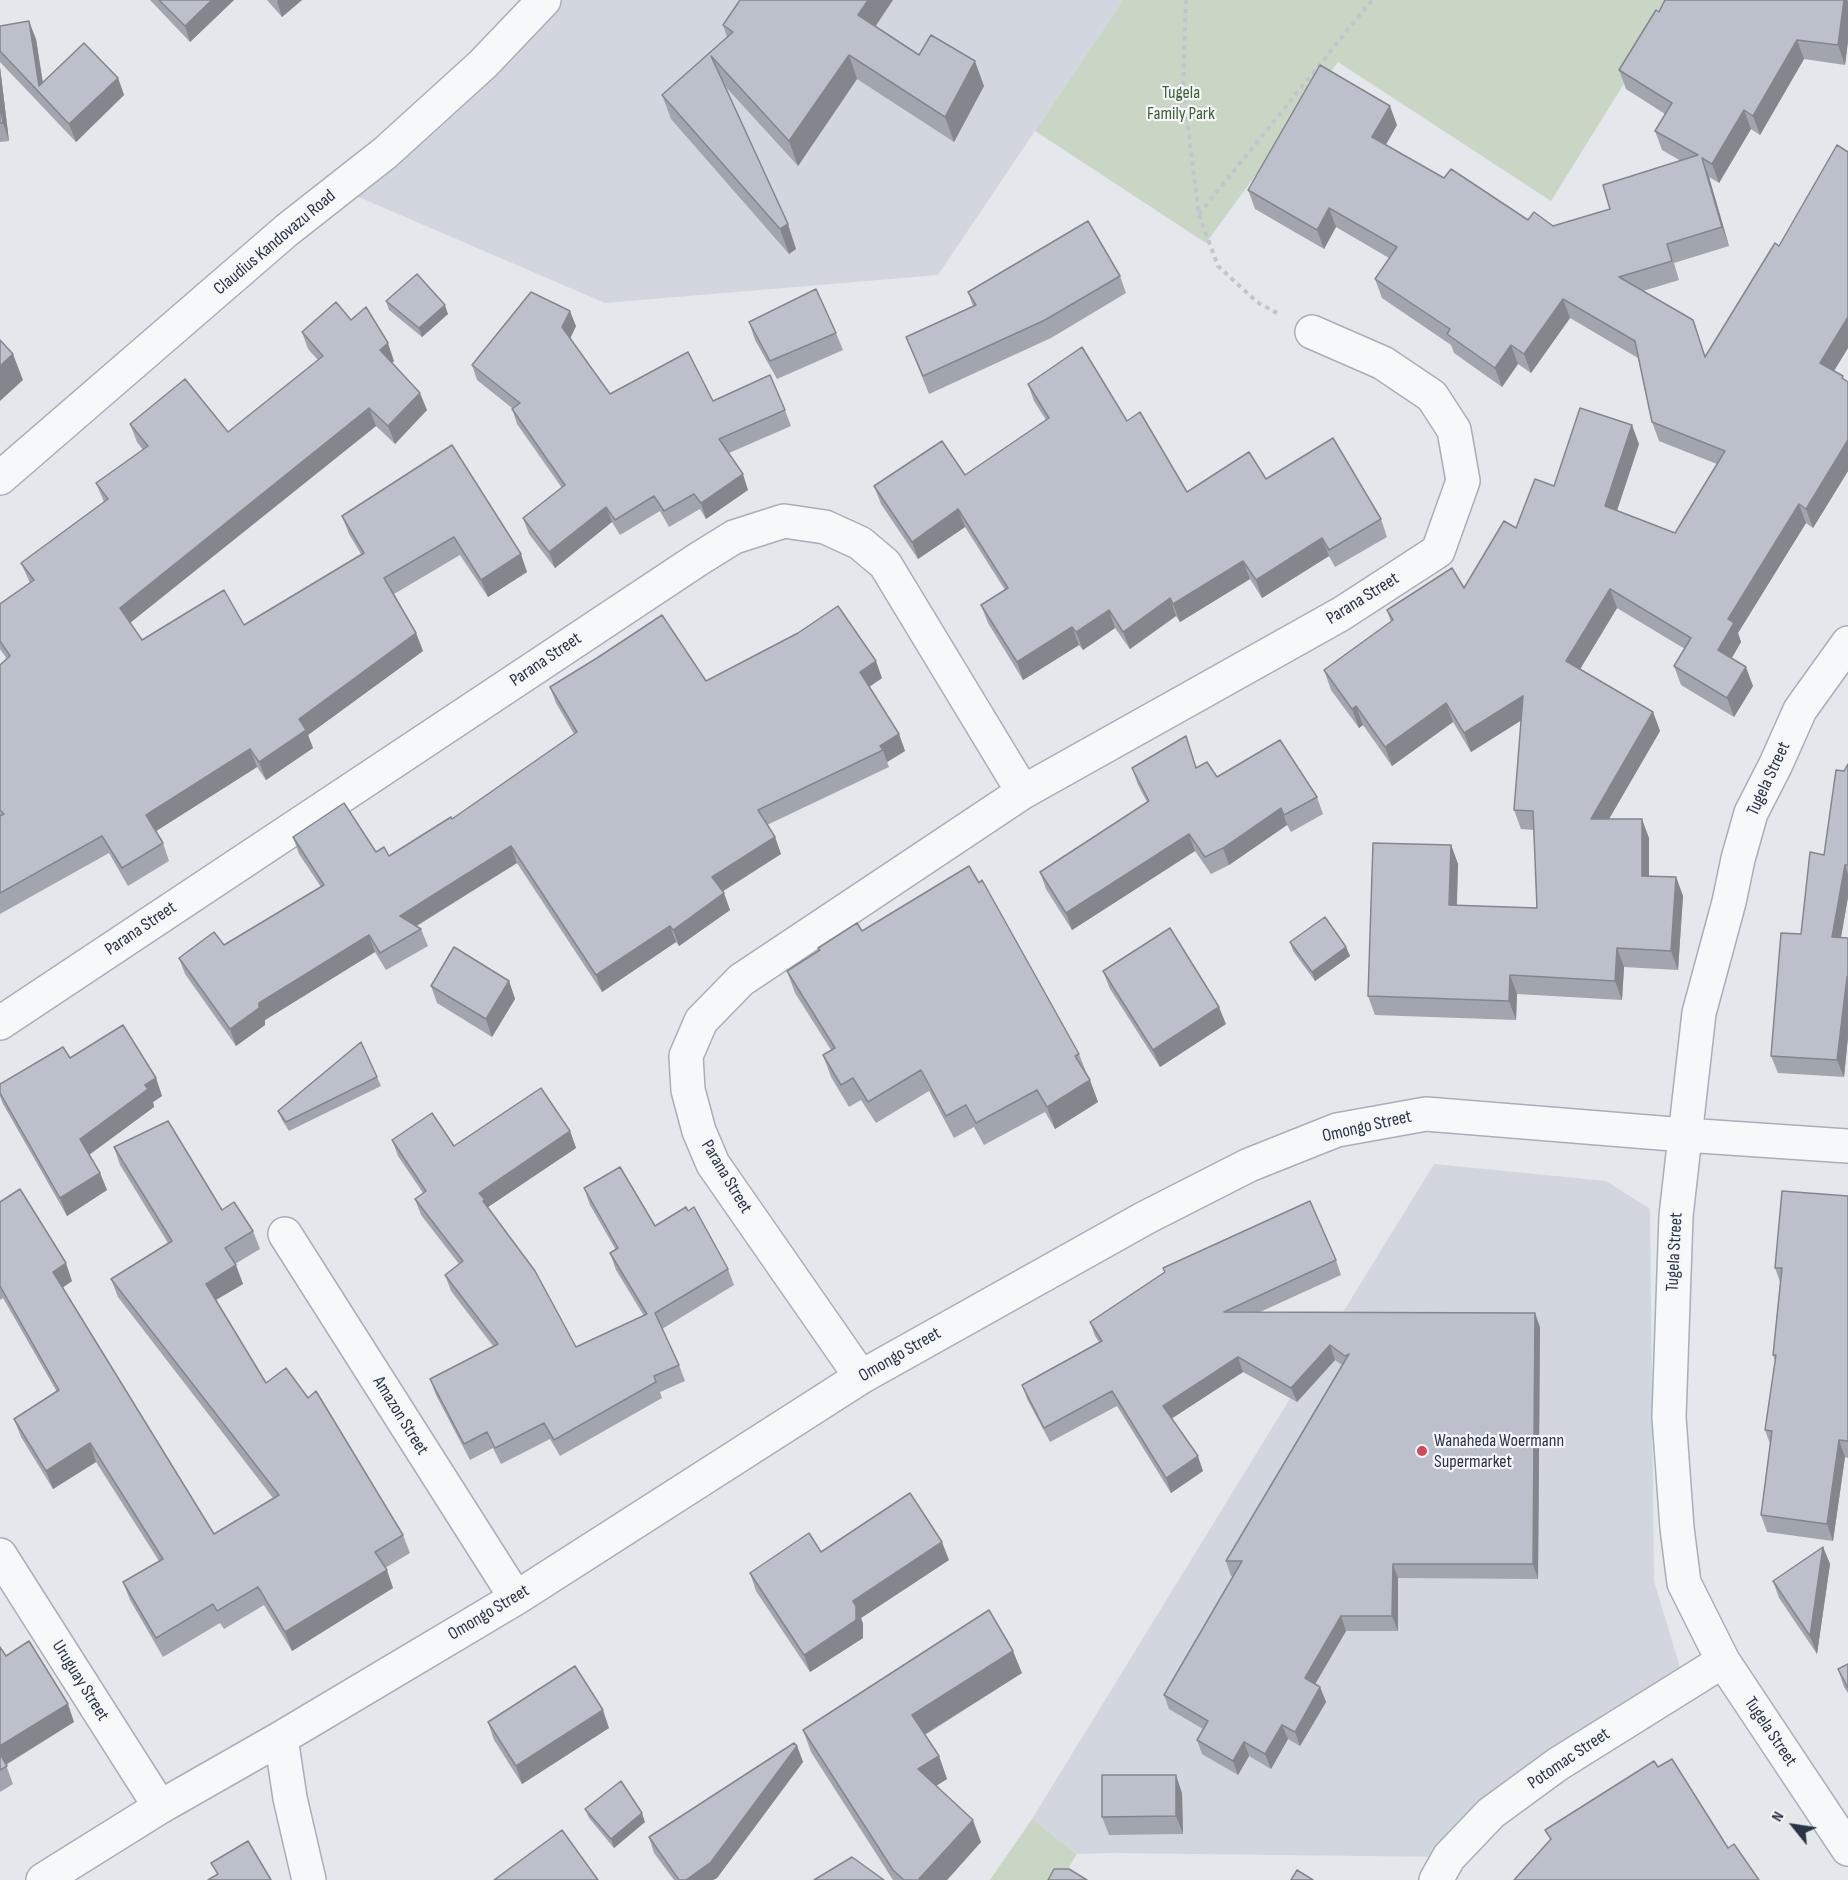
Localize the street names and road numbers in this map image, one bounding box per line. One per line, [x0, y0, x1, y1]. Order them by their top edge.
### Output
street label: Claudius Kandovazu Road [210, 186, 340, 300]
street label: Parana Street [1323, 568, 1403, 630]
street label: Parana Street [506, 628, 586, 692]
street label: Tugela Street [1743, 739, 1795, 819]
street label: Parana Street [101, 897, 181, 961]
street label: Omongo Street [1320, 1106, 1414, 1148]
street label: Parana Street [696, 1136, 756, 1218]
street label: Tugela Street [1662, 1212, 1688, 1292]
street label: Omongo Street [855, 1323, 945, 1387]
street label: Amazon Street [367, 1373, 433, 1459]
street label: Omongo Street [444, 1580, 534, 1646]
street label: Uruguay Street [47, 1637, 113, 1725]
street label: Tugela Street [1739, 1693, 1801, 1771]
street label: Potomac Street [1524, 1724, 1614, 1794]

